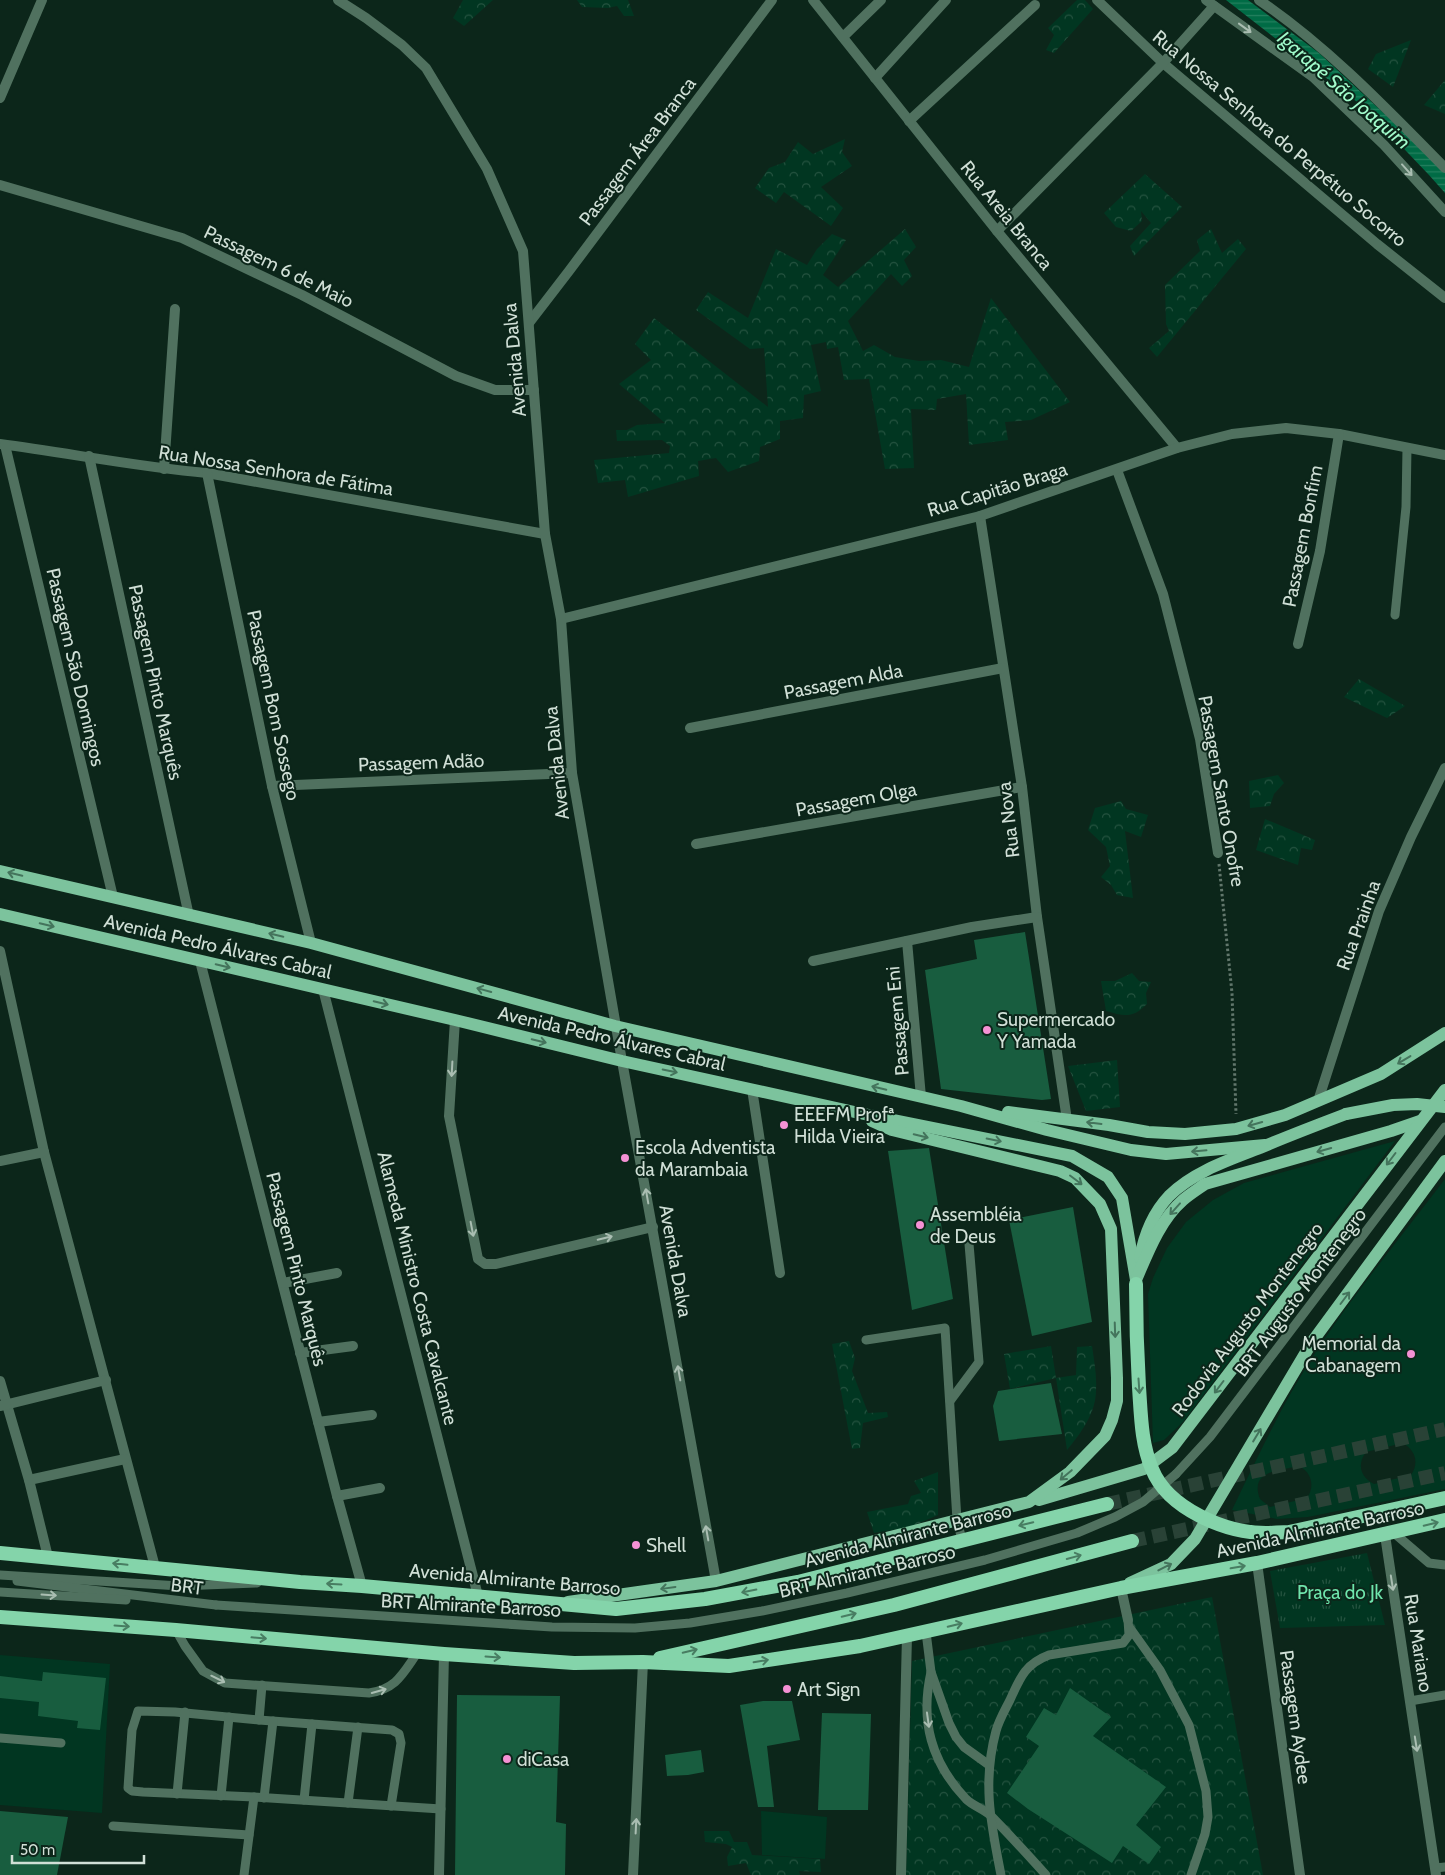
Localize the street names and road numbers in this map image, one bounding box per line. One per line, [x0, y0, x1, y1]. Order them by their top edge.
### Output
street label: Rua Nossa Senhora do Perpétuo Socorro [1148, 25, 1411, 251]
street label: Passagem Área Branca [573, 72, 701, 230]
street label: Rua Areia Branca [956, 156, 1058, 275]
street label: Passagem 6 de Maio [200, 220, 357, 313]
street label: Avenida Dalva [498, 302, 531, 418]
street label: Rua Nossa Senhora de Fátima [157, 441, 395, 500]
street label: Rua Capitão Braga [924, 457, 1070, 522]
street label: Passagem Bonfim [1277, 463, 1328, 609]
street label: Passagem São Domingos [41, 566, 110, 769]
street label: Passagem Pinto Marquês [124, 582, 188, 782]
street label: Passagem Bom Sossego [242, 608, 305, 803]
street label: Passagem Alda [782, 659, 904, 704]
street label: Passagem Santo Onofre [1193, 694, 1250, 889]
street label: Avenida Dalva [539, 705, 574, 821]
street label: Passagem Adão [357, 749, 485, 776]
street label: Passagem Olga [794, 778, 918, 821]
street label: Rua Nova [992, 781, 1025, 859]
street label: Rua Prainha [1332, 877, 1385, 973]
street label: Avenida Pedro Álvares Cabral [102, 908, 335, 984]
street label: Passagem Eni [881, 965, 914, 1077]
street label: Avenida Pedro Álvares Cabral [496, 1000, 729, 1076]
street label: Alameda Ministro Costa Cavalcante [372, 1149, 463, 1428]
street label: Passagem Pinto Marquês [261, 1170, 332, 1369]
street label: Avenida Dalva [654, 1203, 697, 1319]
street label: BRT Augusto Montenegro [1230, 1204, 1371, 1381]
street label: Rodovia Augusto Montenegro [1167, 1218, 1328, 1421]
street label: Avenida Almirante Barroso [1214, 1496, 1426, 1563]
street label: Avenida Almirante Barroso [802, 1499, 1014, 1572]
street label: BRT Almirante Barroso [777, 1540, 958, 1603]
street label: Avenida Almirante Barroso [408, 1559, 622, 1600]
street label: BRT [169, 1573, 205, 1600]
street label: BRT Almirante Barroso [380, 1589, 562, 1622]
street label: Rua Mariano [1399, 1592, 1438, 1694]
street label: Passagem Aydee [1275, 1649, 1316, 1786]

